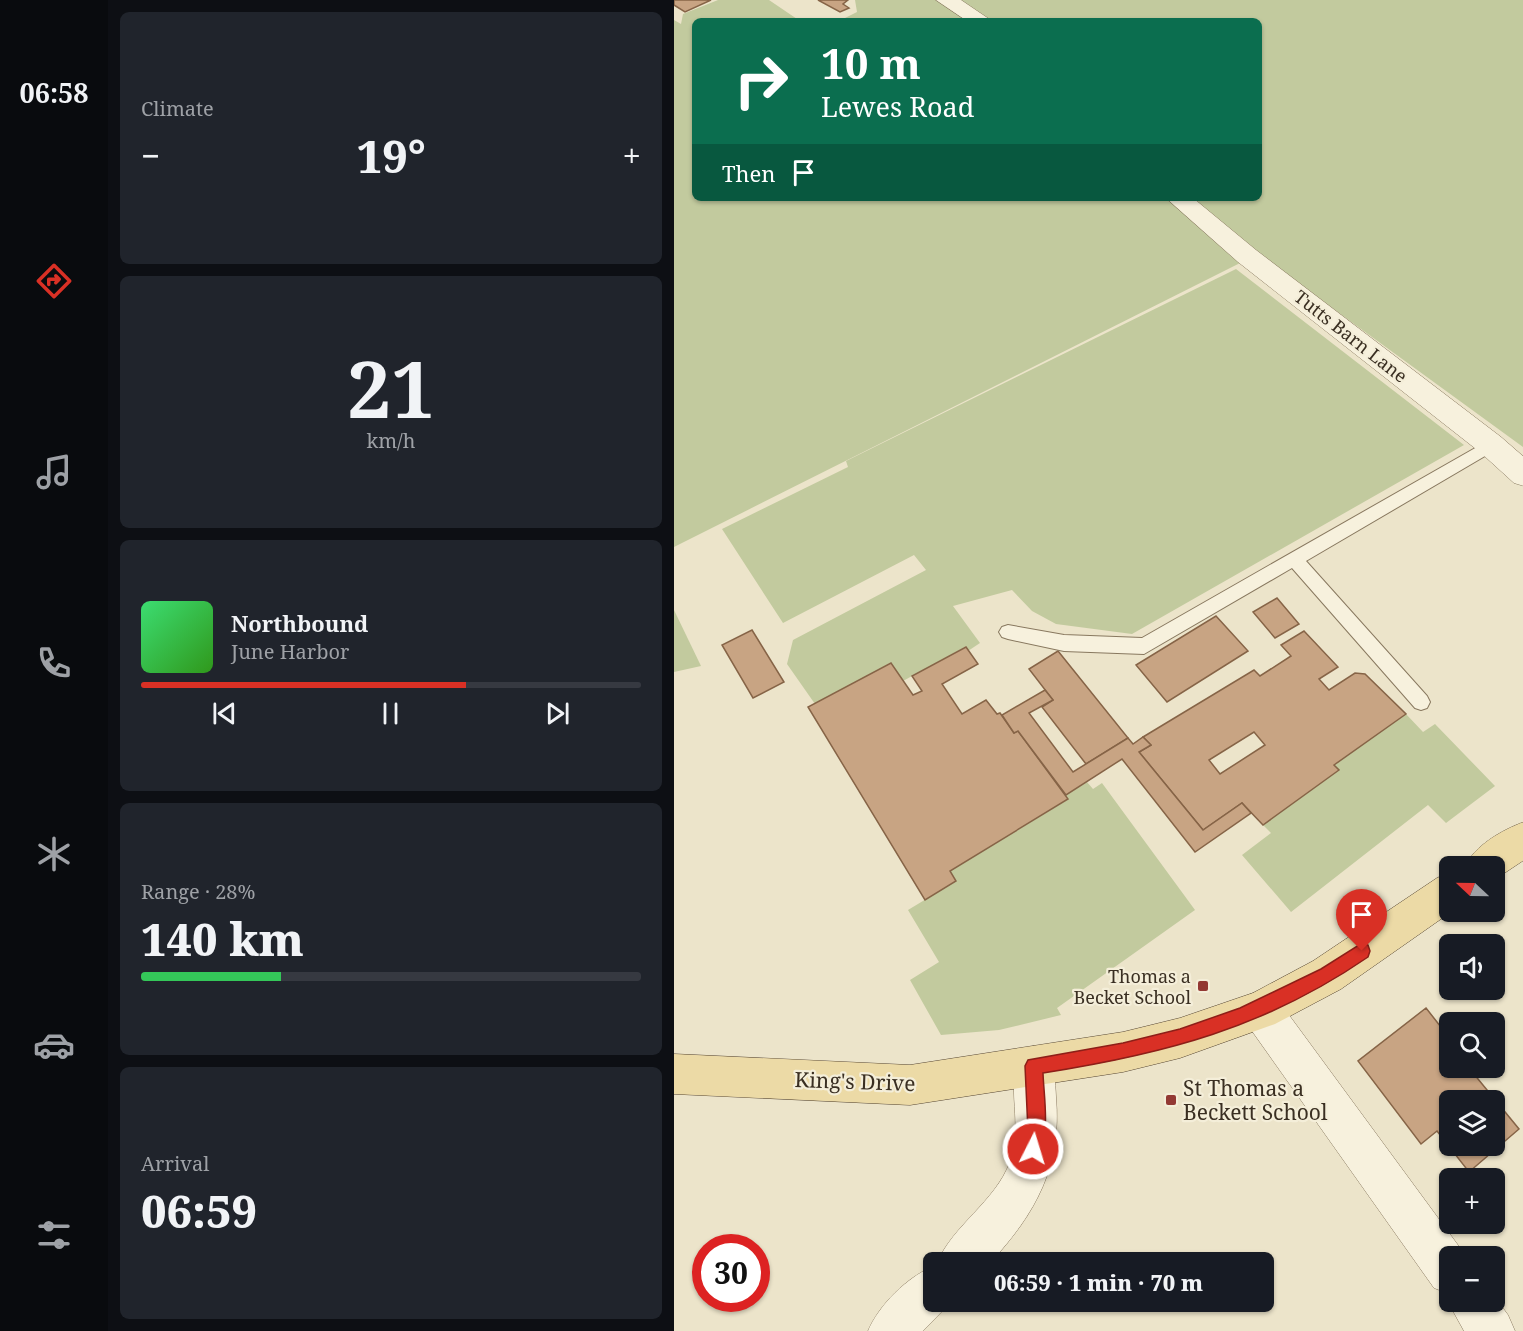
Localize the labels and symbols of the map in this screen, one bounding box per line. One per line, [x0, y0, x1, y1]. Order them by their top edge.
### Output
street label: Tutts Barn Lane [1290, 284, 1412, 388]
north arrow [1439, 856, 1505, 922]
pin [1336, 889, 1387, 951]
place label: Thomas a Becket School [1073, 964, 1191, 1009]
marker: Thomas a Becket School [1196, 979, 1210, 993]
street label: King's Drive [794, 1065, 916, 1097]
place label: St Thomas a Beckett School [1183, 1074, 1328, 1126]
marker: St Thomas a Beckett School [1164, 1093, 1178, 1107]
position arrow [1001, 1117, 1065, 1181]
speed limit sign: 30 [692, 1234, 770, 1312]

